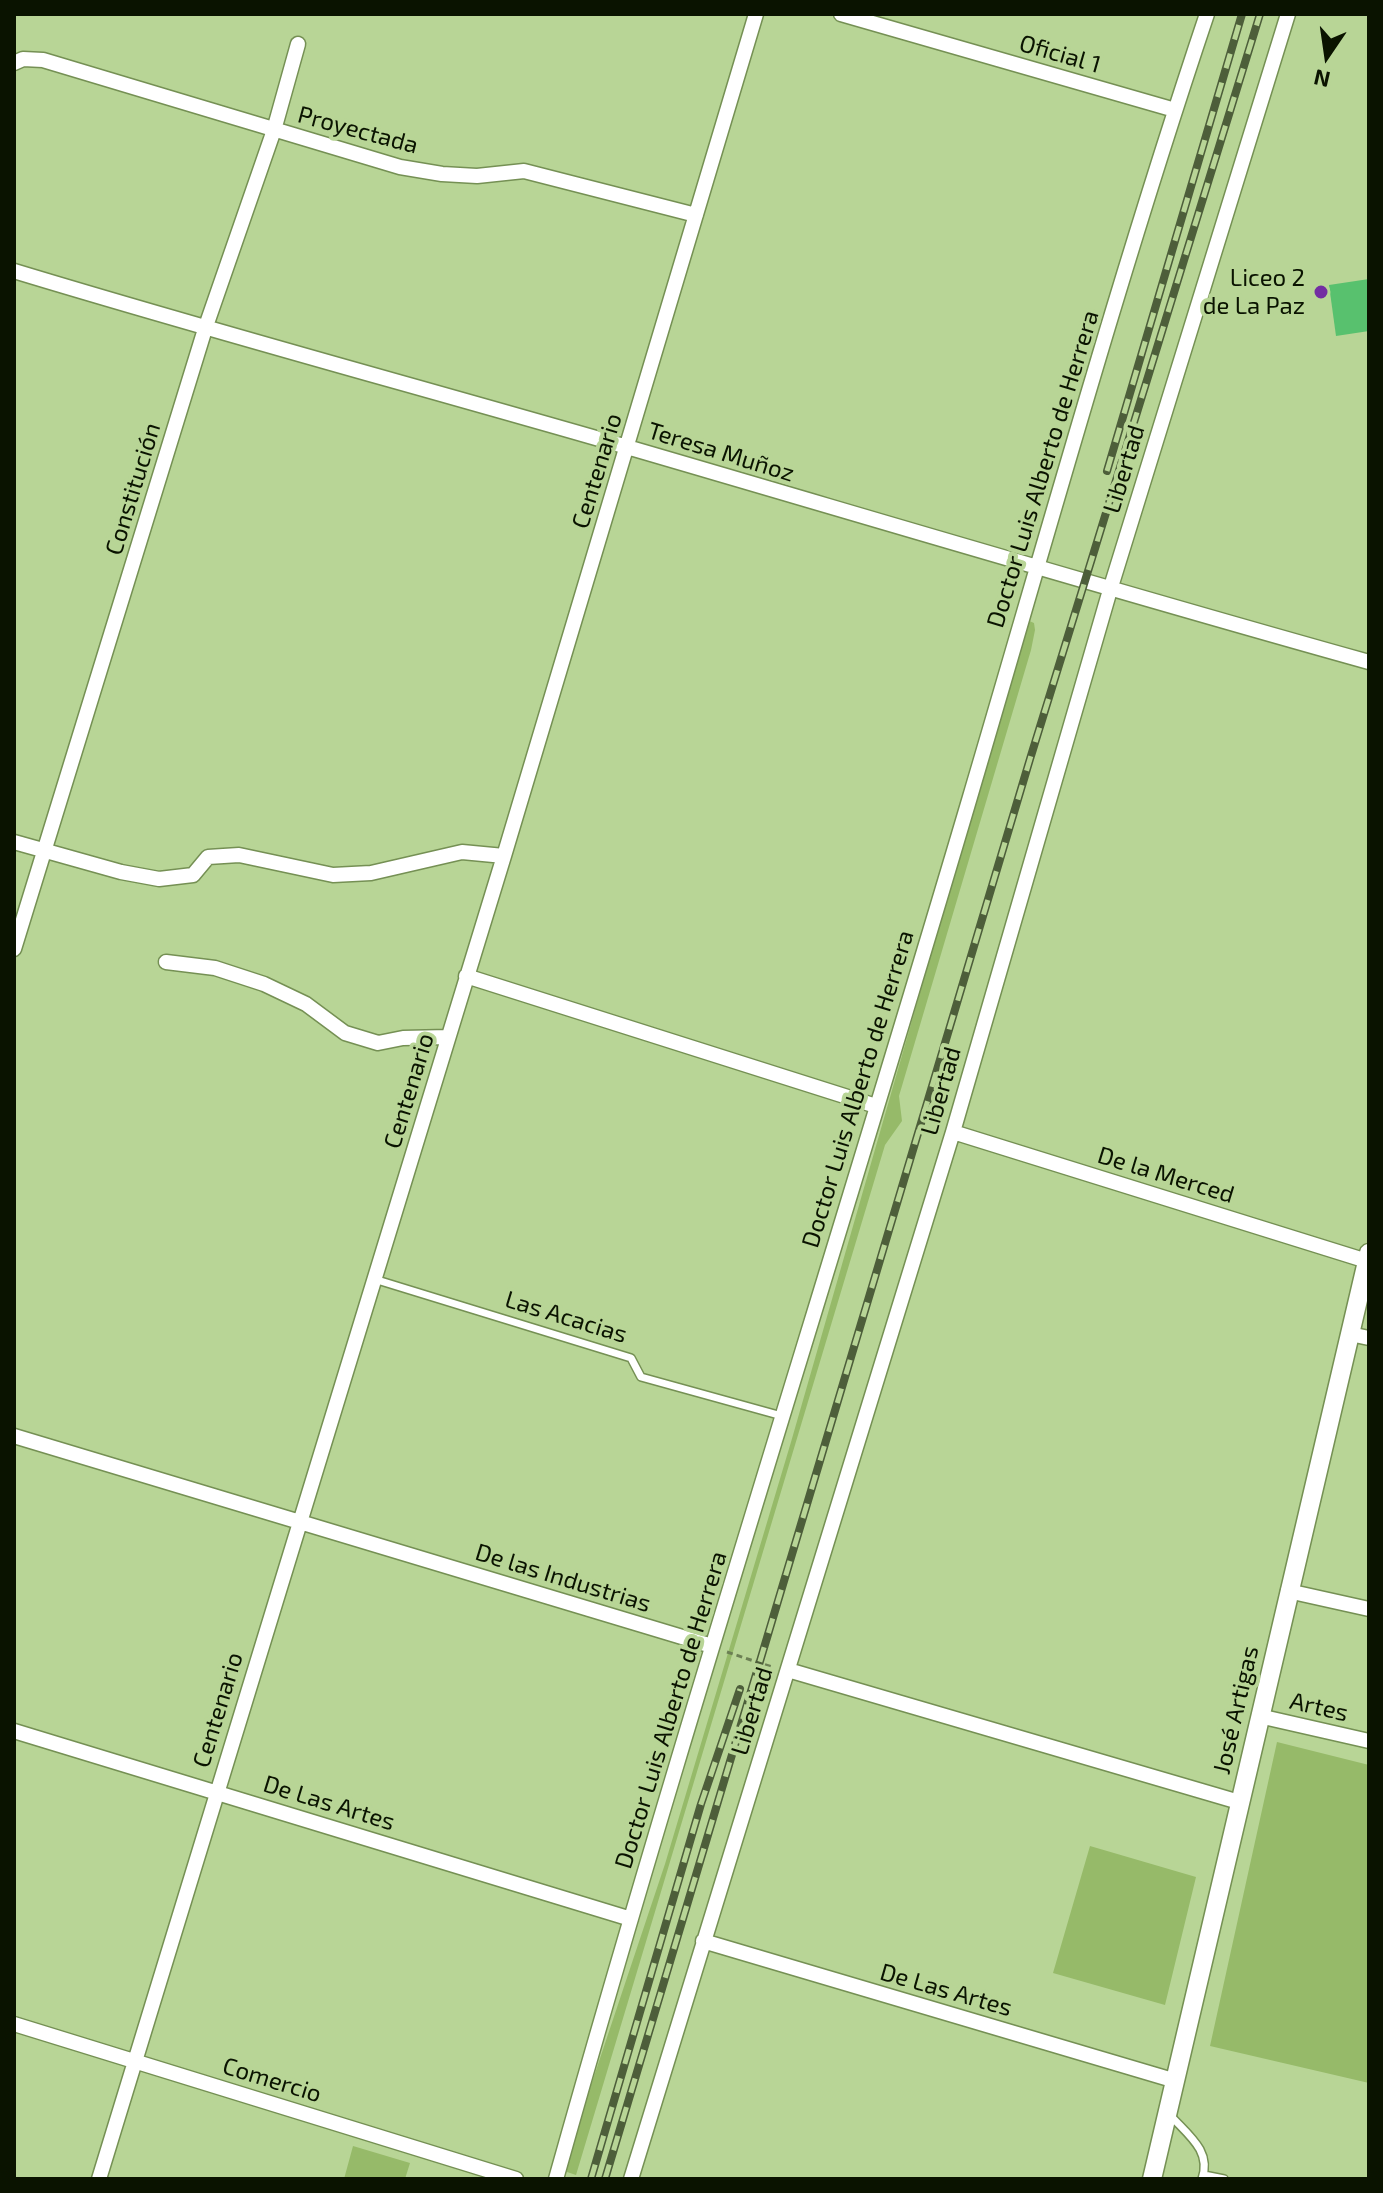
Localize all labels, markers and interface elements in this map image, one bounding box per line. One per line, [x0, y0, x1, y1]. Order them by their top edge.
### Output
north arrow [1287, 16, 1367, 96]
street label: Oficial 1 [1016, 29, 1104, 79]
text: N [1311, 65, 1332, 94]
street label: Proyectada [295, 100, 421, 160]
place label: Liceo 2 de La Paz [1203, 264, 1305, 320]
marker: Liceo 2 de La Paz [1312, 283, 1330, 301]
street label: Doctor Luis Alberto de Herrera [981, 307, 1105, 631]
street label: Centenario [566, 410, 628, 532]
street label: Teresa Muñoz [644, 416, 798, 488]
street label: Constitución [99, 419, 167, 559]
street label: Libertad [1097, 421, 1151, 517]
street label: Doctor Luis Alberto de Herrera [796, 927, 920, 1251]
street label: Centenario [378, 1030, 440, 1152]
street label: Libertad [915, 1044, 967, 1138]
street label: De la Merced [1094, 1141, 1238, 1209]
street label: Las Acacias [502, 1285, 630, 1349]
street label: De las Industrias [472, 1538, 654, 1618]
street label: Doctor Luis Alberto de Herrera [609, 1548, 733, 1872]
street label: José Artigas [1207, 1643, 1265, 1777]
street label: Centenario [187, 1649, 249, 1771]
street label: Libertad [725, 1663, 779, 1759]
street label: Artes [1287, 1686, 1351, 1728]
street label: De Las Artes [260, 1769, 398, 1837]
street label: De Las Artes [877, 1957, 1015, 2023]
street label: Comercio [219, 2051, 325, 2109]

